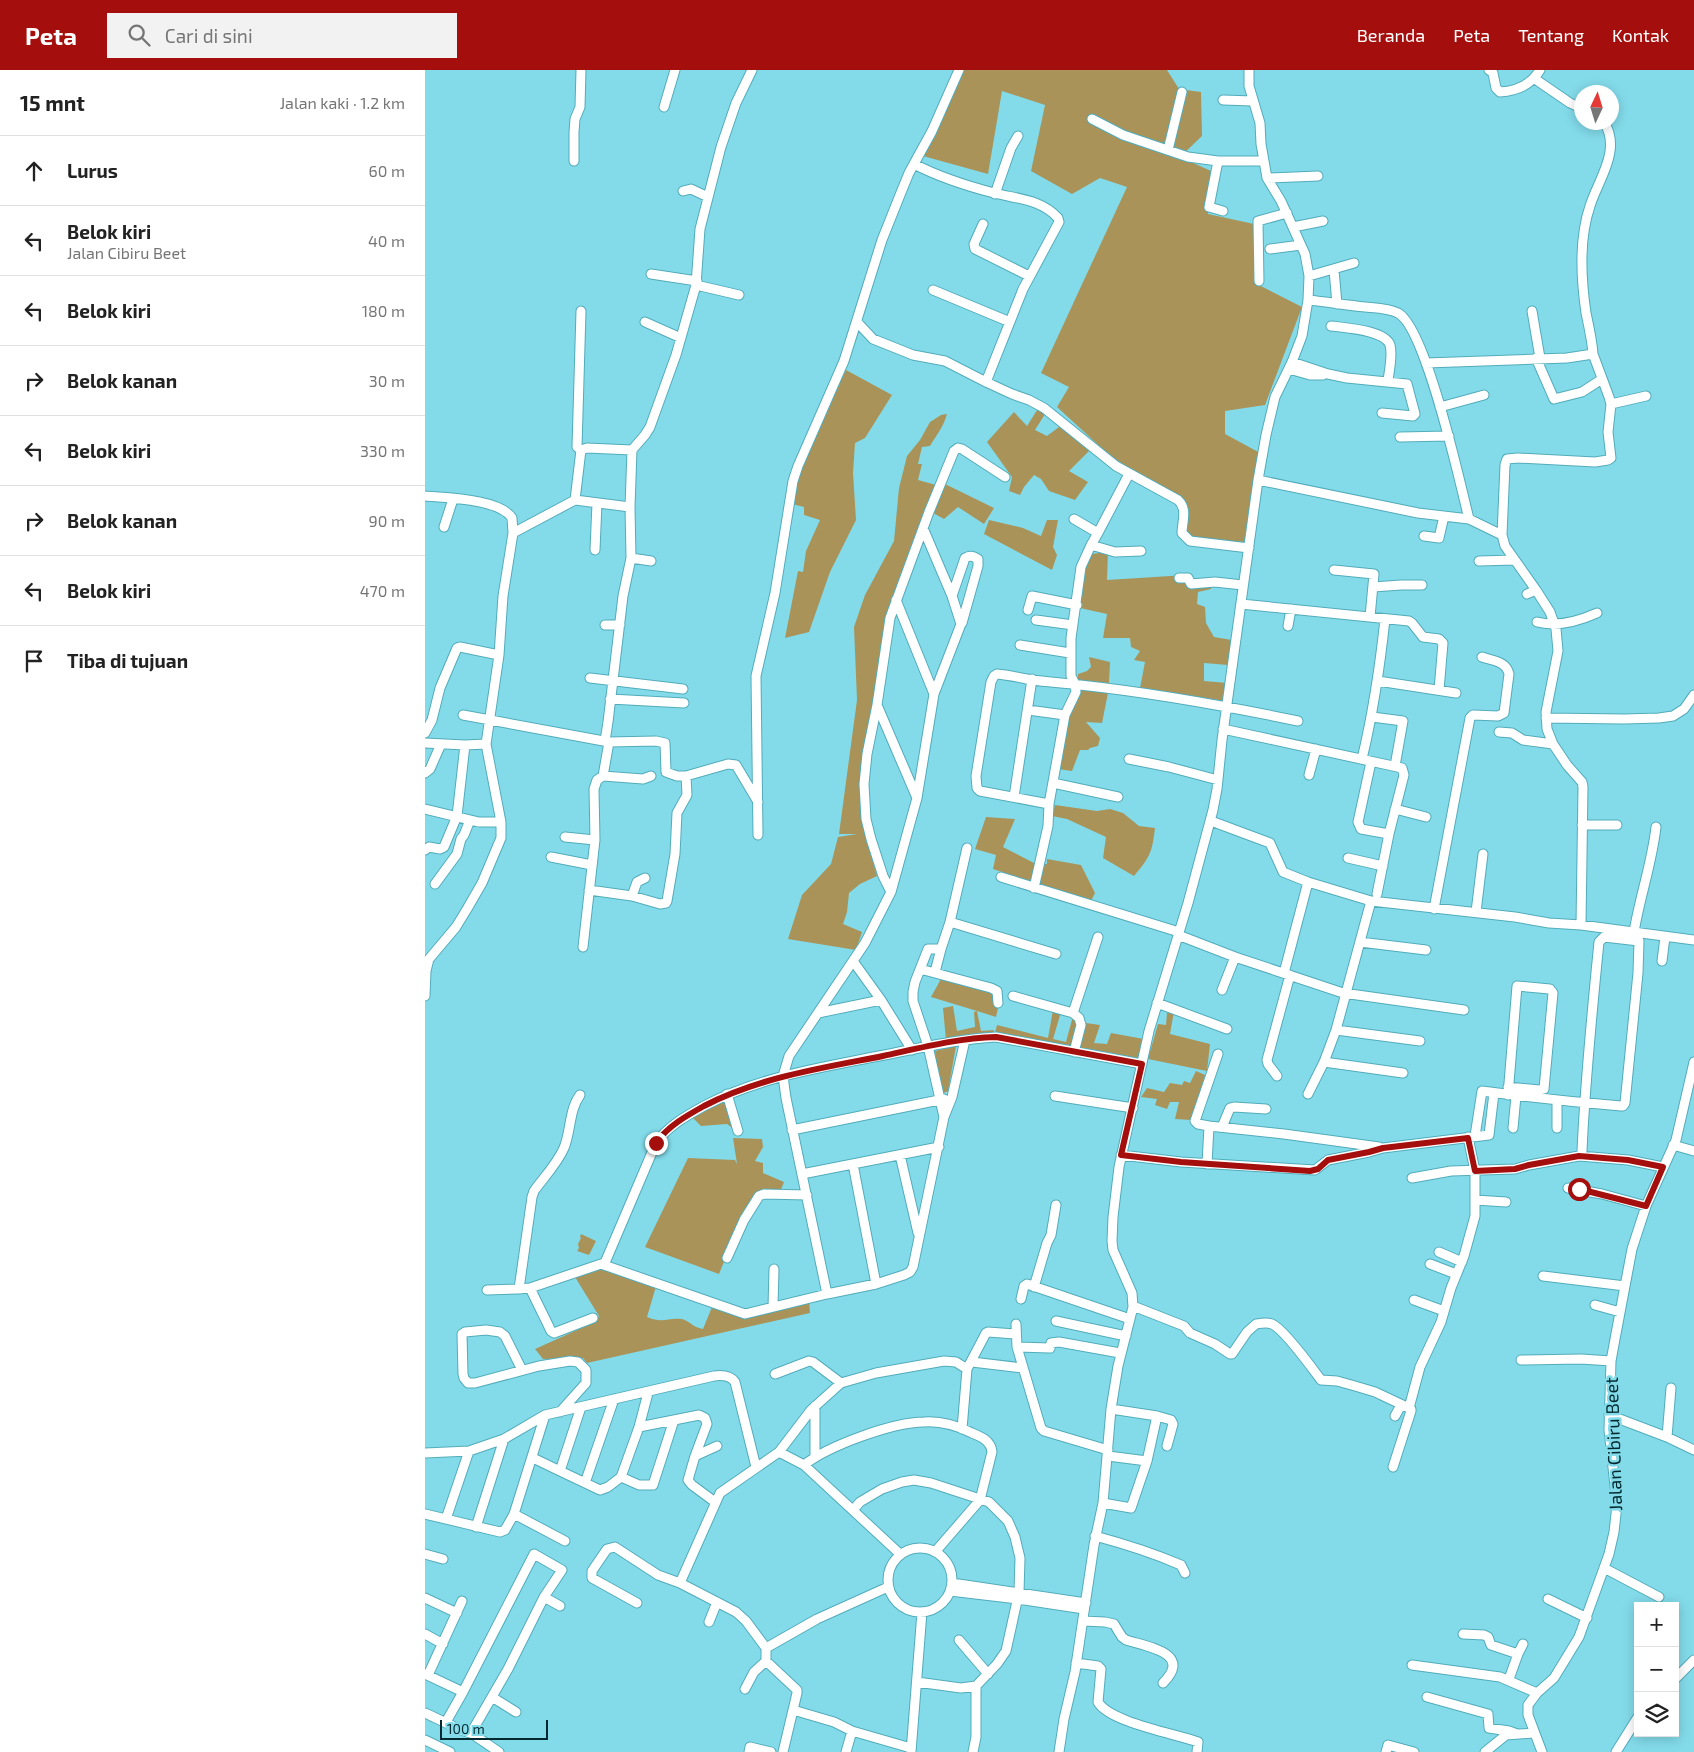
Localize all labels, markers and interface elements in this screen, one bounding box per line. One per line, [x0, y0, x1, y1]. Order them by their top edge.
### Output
search box [107, 13, 457, 58]
text: Peta [25, 21, 77, 50]
icon: search [125, 21, 153, 49]
text: Cari di sini [165, 24, 253, 47]
text: Beranda [1357, 24, 1425, 46]
text: Peta [1453, 24, 1490, 46]
text: Tentang [1518, 24, 1584, 46]
text: Kontak [1612, 24, 1669, 46]
north arrow [1574, 85, 1619, 130]
text: 15 mnt [20, 90, 85, 115]
text: Jalan kaki · 1.2 km [280, 93, 405, 112]
icon: ahead [20, 157, 48, 185]
text: Lurus [67, 159, 118, 182]
text: 60 m [369, 161, 405, 180]
text: Belok kiri [67, 220, 151, 243]
icon: left [20, 227, 48, 255]
text: 40 m [368, 231, 405, 250]
text: Jalan Cibiru Beet [67, 243, 186, 262]
icon: left [20, 297, 48, 325]
text: Belok kiri [67, 299, 151, 322]
text: 180 m [362, 301, 405, 320]
icon: right [20, 367, 48, 395]
text: Belok kanan [67, 369, 177, 392]
text: 30 m [369, 371, 405, 390]
icon: left [20, 437, 48, 465]
text: Belok kiri [67, 439, 151, 462]
text: 330 m [360, 441, 405, 460]
icon: right [20, 507, 48, 535]
text: Belok kanan [67, 509, 177, 532]
text: 90 m [369, 511, 405, 530]
icon: left [20, 577, 48, 605]
text: Belok kiri [67, 579, 151, 602]
text: 470 m [360, 581, 405, 600]
icon: arrive [20, 647, 48, 675]
text: Tiba di tujuan [67, 649, 188, 672]
route end [645, 1132, 668, 1155]
route start [1568, 1178, 1591, 1201]
street label: Jalan Cibiru Beet [1600, 1377, 1626, 1511]
map controls [1634, 1602, 1679, 1737]
button: + [1634, 1602, 1679, 1647]
button: − [1634, 1647, 1679, 1692]
button: layers [1634, 1692, 1679, 1737]
scale bar [440, 1717, 547, 1740]
text: 100 m [447, 1720, 485, 1737]

